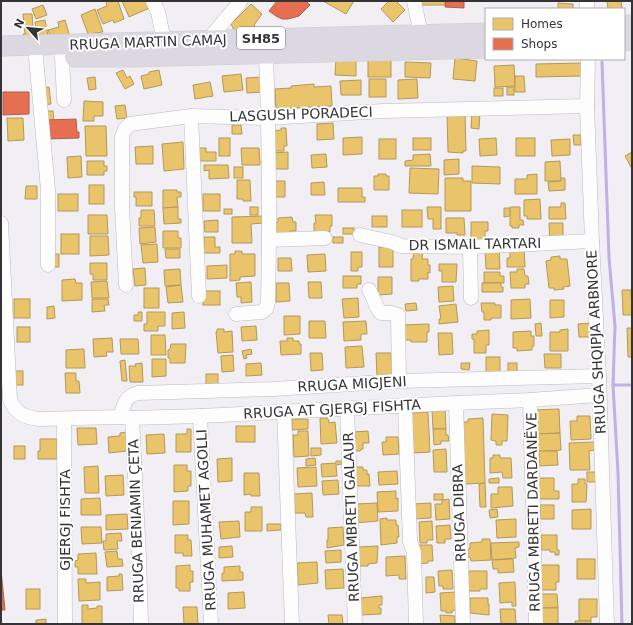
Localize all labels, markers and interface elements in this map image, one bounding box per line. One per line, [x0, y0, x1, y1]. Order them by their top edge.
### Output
north arrow [8, 8, 48, 48]
legend [485, 8, 625, 60]
text: N [12, 17, 27, 31]
text: Homes [521, 17, 563, 31]
road number: SH85 [237, 27, 285, 49]
street label: RRUGA MARTIN CAMAJ [69, 31, 227, 53]
text: Shops [521, 37, 557, 51]
street label: LASGUSH PORADECI [229, 104, 373, 124]
street label: DR ISMAIL TARTARI [409, 235, 541, 253]
street label: RRUGA SHQIPJA ARBNORE [583, 249, 609, 435]
street label: RRUGA MIGJENI [297, 373, 407, 395]
street label: RRUGA AT GJERGJ FISHTA [243, 396, 422, 422]
street label: RRUGA MBRETI DARDANËVE [522, 412, 543, 612]
street label: RRUGA MUHAMET AGOLLI [193, 429, 219, 611]
street label: RRUGA MBRETI GALAUR [340, 431, 362, 602]
street label: RRUGA BENIAMIN ÇETA [125, 438, 147, 603]
street label: RRUGA DIBRA [449, 463, 469, 562]
street label: GJERGJ FISHTA [57, 469, 73, 571]

